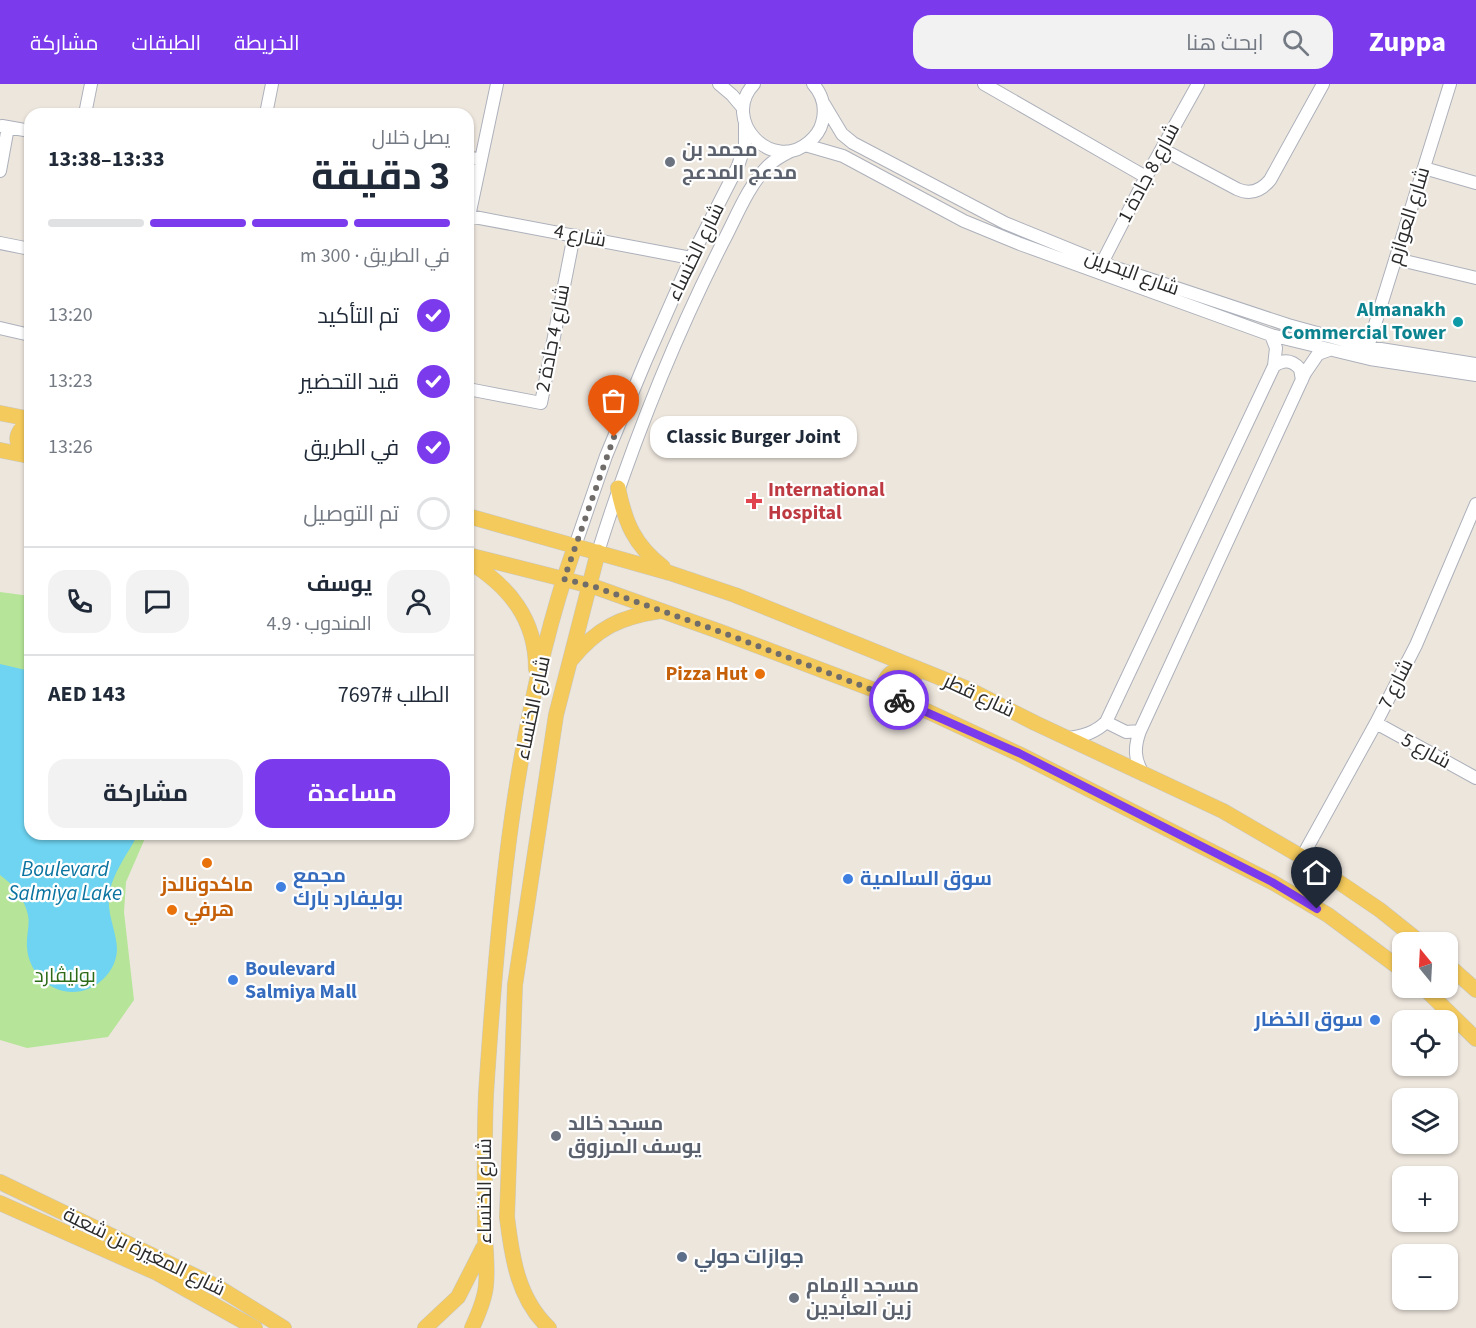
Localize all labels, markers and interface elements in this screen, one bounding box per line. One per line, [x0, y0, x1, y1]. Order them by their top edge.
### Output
search box [913, 15, 1333, 69]
text: Zuppa [1369, 22, 1446, 62]
icon: search [1279, 26, 1312, 59]
text: ابحث هنا [1186, 27, 1264, 59]
text: مشاركة [30, 28, 99, 58]
text: الطبقات [132, 28, 201, 58]
text: الخريطة [234, 28, 300, 58]
street label: شارع 8 جادة 1 [1111, 118, 1187, 228]
text: يصل خلال [372, 124, 450, 152]
place label: محمد بن مدعج المدعج [682, 136, 797, 187]
text: 13:33–13:38 [48, 143, 165, 175]
text: 3 دقيقة [311, 149, 450, 205]
marker: محمد بن مدعج المدعج [663, 155, 677, 169]
street label: شارع العوازم [1381, 164, 1437, 268]
street label: شارع الخنساء [660, 198, 732, 306]
street label: شارع 4 [551, 217, 609, 255]
text: في الطريق · 300 m [300, 242, 450, 270]
street label: شارع البحرين [1081, 243, 1183, 303]
street label: شارع 4 جادة 2 [529, 282, 577, 394]
place label: Almanakh Commercial Tower [1282, 296, 1446, 347]
icon: check [417, 299, 450, 332]
text: تم التأكيد [317, 300, 399, 332]
text: 13:20 [48, 301, 93, 329]
marker: Almanakh Commercial Tower [1451, 315, 1465, 329]
icon: check [417, 365, 450, 398]
text: قيد التحضير [299, 366, 399, 398]
text: 13:23 [48, 367, 93, 395]
pin [588, 375, 639, 437]
icon: bag [597, 384, 630, 417]
callout: Classic Burger Joint [650, 416, 857, 458]
text: Classic Burger Joint [666, 423, 841, 451]
icon: check [417, 431, 450, 464]
text: في الطريق [304, 432, 399, 464]
text: 13:26 [48, 433, 93, 461]
place label: International Hospital [768, 476, 885, 527]
marker: International Hospital [745, 492, 763, 510]
text: تم التوصيل [303, 498, 399, 530]
text: يوسف [307, 568, 372, 600]
button: phone [48, 570, 111, 633]
button: chat [126, 570, 189, 633]
button: person [387, 570, 450, 633]
text: المندوب · 4.9 [266, 610, 372, 638]
street label: شارع الخنساء [508, 653, 558, 763]
street label: شارع 7 [1372, 654, 1420, 714]
place label: Pizza Hut [665, 660, 748, 688]
marker: Pizza Hut [753, 667, 767, 681]
street label: شارع قطر [938, 667, 1019, 725]
courier [869, 670, 929, 730]
text: AED 143 [48, 678, 126, 710]
text: الطلب #7697 [338, 679, 450, 711]
icon: bike [883, 684, 916, 717]
street label: شارع 5 [1396, 726, 1456, 776]
button: مشاركة [48, 759, 243, 828]
button: مساعدة [255, 759, 450, 828]
pin [1291, 847, 1342, 909]
water label: Boulevard Salmiya Lake [8, 854, 122, 908]
marker: ماكدونالدز [200, 856, 214, 870]
icon: home [1300, 856, 1333, 889]
place label: مجمع بوليفارد بارك [293, 862, 403, 913]
place label: سوق السالمية [860, 865, 992, 893]
place label: ماكدونالدز [160, 871, 253, 899]
marker: سوق السالمية [841, 872, 855, 886]
marker: مجمع بوليفارد بارك [274, 880, 288, 894]
place label: هرفي [184, 896, 234, 925]
marker: هرفي [165, 903, 179, 917]
north arrow [1392, 932, 1458, 998]
map controls [1392, 932, 1458, 1310]
place label: Boulevard Salmiya Mall [245, 955, 357, 1006]
park label: بوليڤارد [34, 962, 96, 990]
marker: Boulevard Salmiya Mall [226, 973, 240, 987]
place label: سوق الخضار [1253, 1006, 1363, 1034]
button: locate [1392, 1010, 1458, 1076]
marker: سوق الخضار [1368, 1013, 1382, 1027]
button: layers [1392, 1088, 1458, 1154]
place label: مسجد خالد يوسف المرزوق [568, 1110, 702, 1161]
marker: مسجد خالد يوسف المرزوق [549, 1129, 563, 1143]
street label: شارع الخنساء [471, 1138, 499, 1244]
button: + [1392, 1166, 1458, 1232]
street label: شارع المغيرة بن شعبة [58, 1201, 230, 1303]
place label: جوازات حولي [694, 1243, 804, 1272]
button: − [1392, 1244, 1458, 1310]
marker: جوازات حولي [675, 1250, 689, 1264]
place label: مسجد الإمام زين العابدين [806, 1272, 919, 1323]
marker: مسجد الإمام زين العابدين [787, 1291, 801, 1305]

